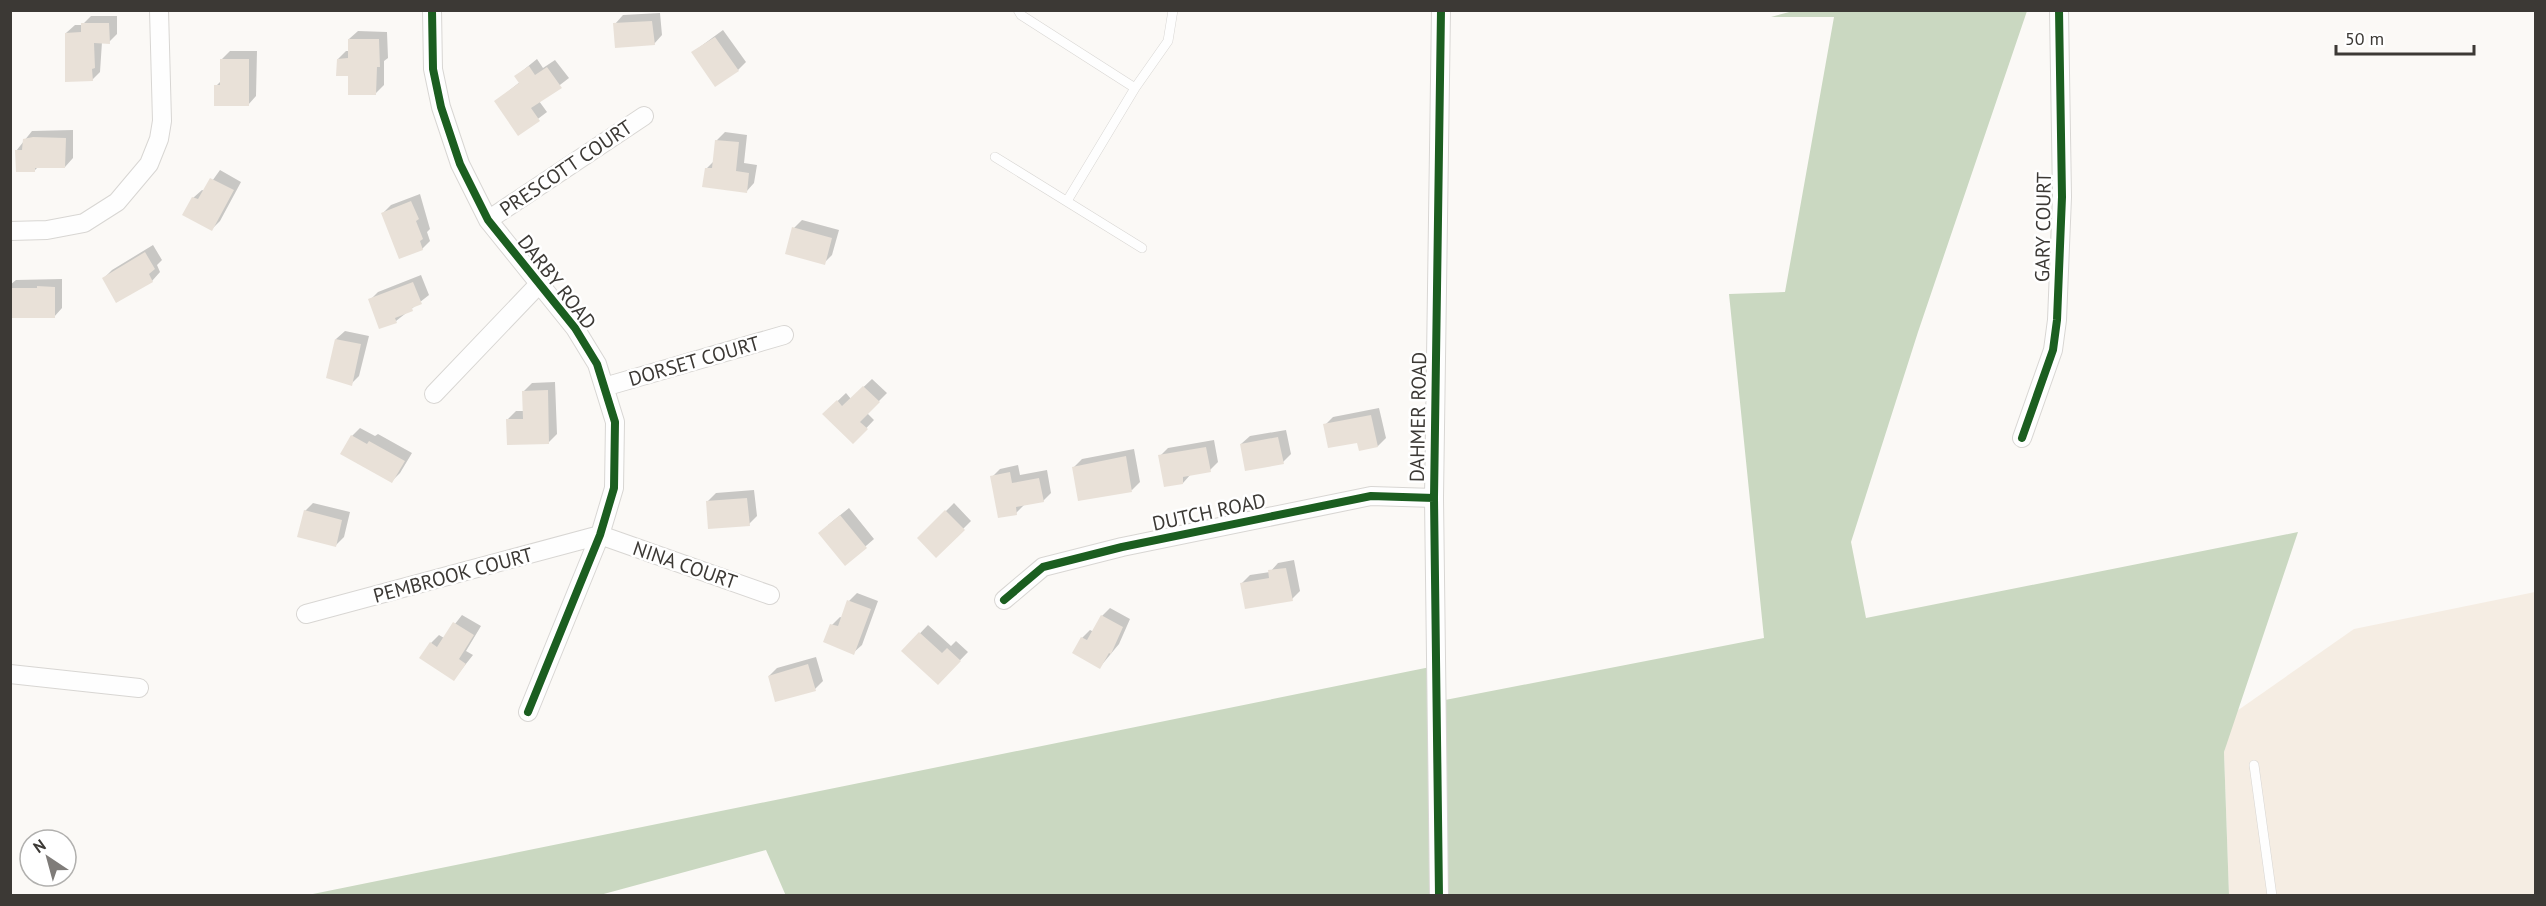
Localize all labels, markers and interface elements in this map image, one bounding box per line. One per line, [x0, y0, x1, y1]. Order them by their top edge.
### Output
scale bar [2336, 18, 2474, 56]
text: 50 m [2345, 27, 2384, 50]
street label: PRESCOTT COURT [495, 114, 637, 222]
street label: GARY COURT [2029, 172, 2057, 282]
street label: DARBY ROAD [512, 230, 602, 334]
street label: DORSET COURT [626, 330, 762, 392]
street label: DAHMER ROAD [1404, 352, 1432, 482]
street label: DUTCH ROAD [1150, 487, 1268, 537]
street label: NINA COURT [630, 535, 740, 595]
street label: PEMBROOK COURT [370, 541, 536, 609]
north arrow [18, 828, 78, 888]
text: N [29, 835, 49, 857]

